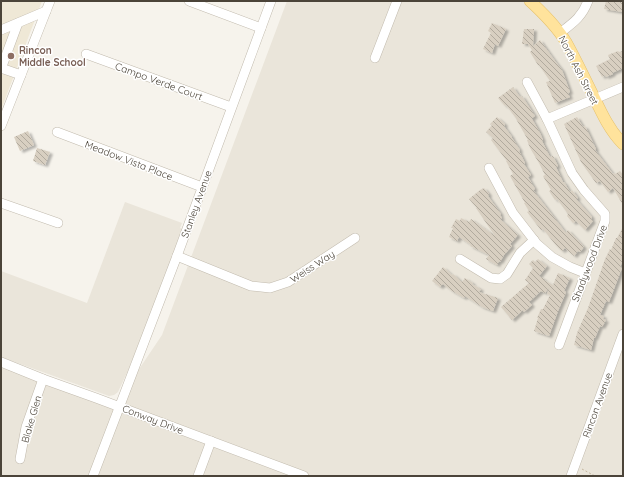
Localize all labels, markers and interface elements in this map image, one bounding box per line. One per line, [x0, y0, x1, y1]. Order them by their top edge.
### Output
street label: North Ash Street [556, 33, 602, 108]
place label: Rincon Middle School [19, 44, 86, 69]
marker: Rincon Middle School [6, 51, 16, 61]
street label: Campo Verde Court [113, 60, 205, 104]
street label: Meadow Vista Place [83, 138, 175, 183]
street label: Stanley Avenue [178, 168, 215, 240]
street label: Shadywood Drive [569, 222, 610, 304]
street label: Weiss Way [287, 247, 337, 286]
street label: Rincon Avenue [580, 370, 615, 440]
street label: Blake Glen [18, 394, 44, 444]
street label: Conway Drive [120, 402, 186, 437]

